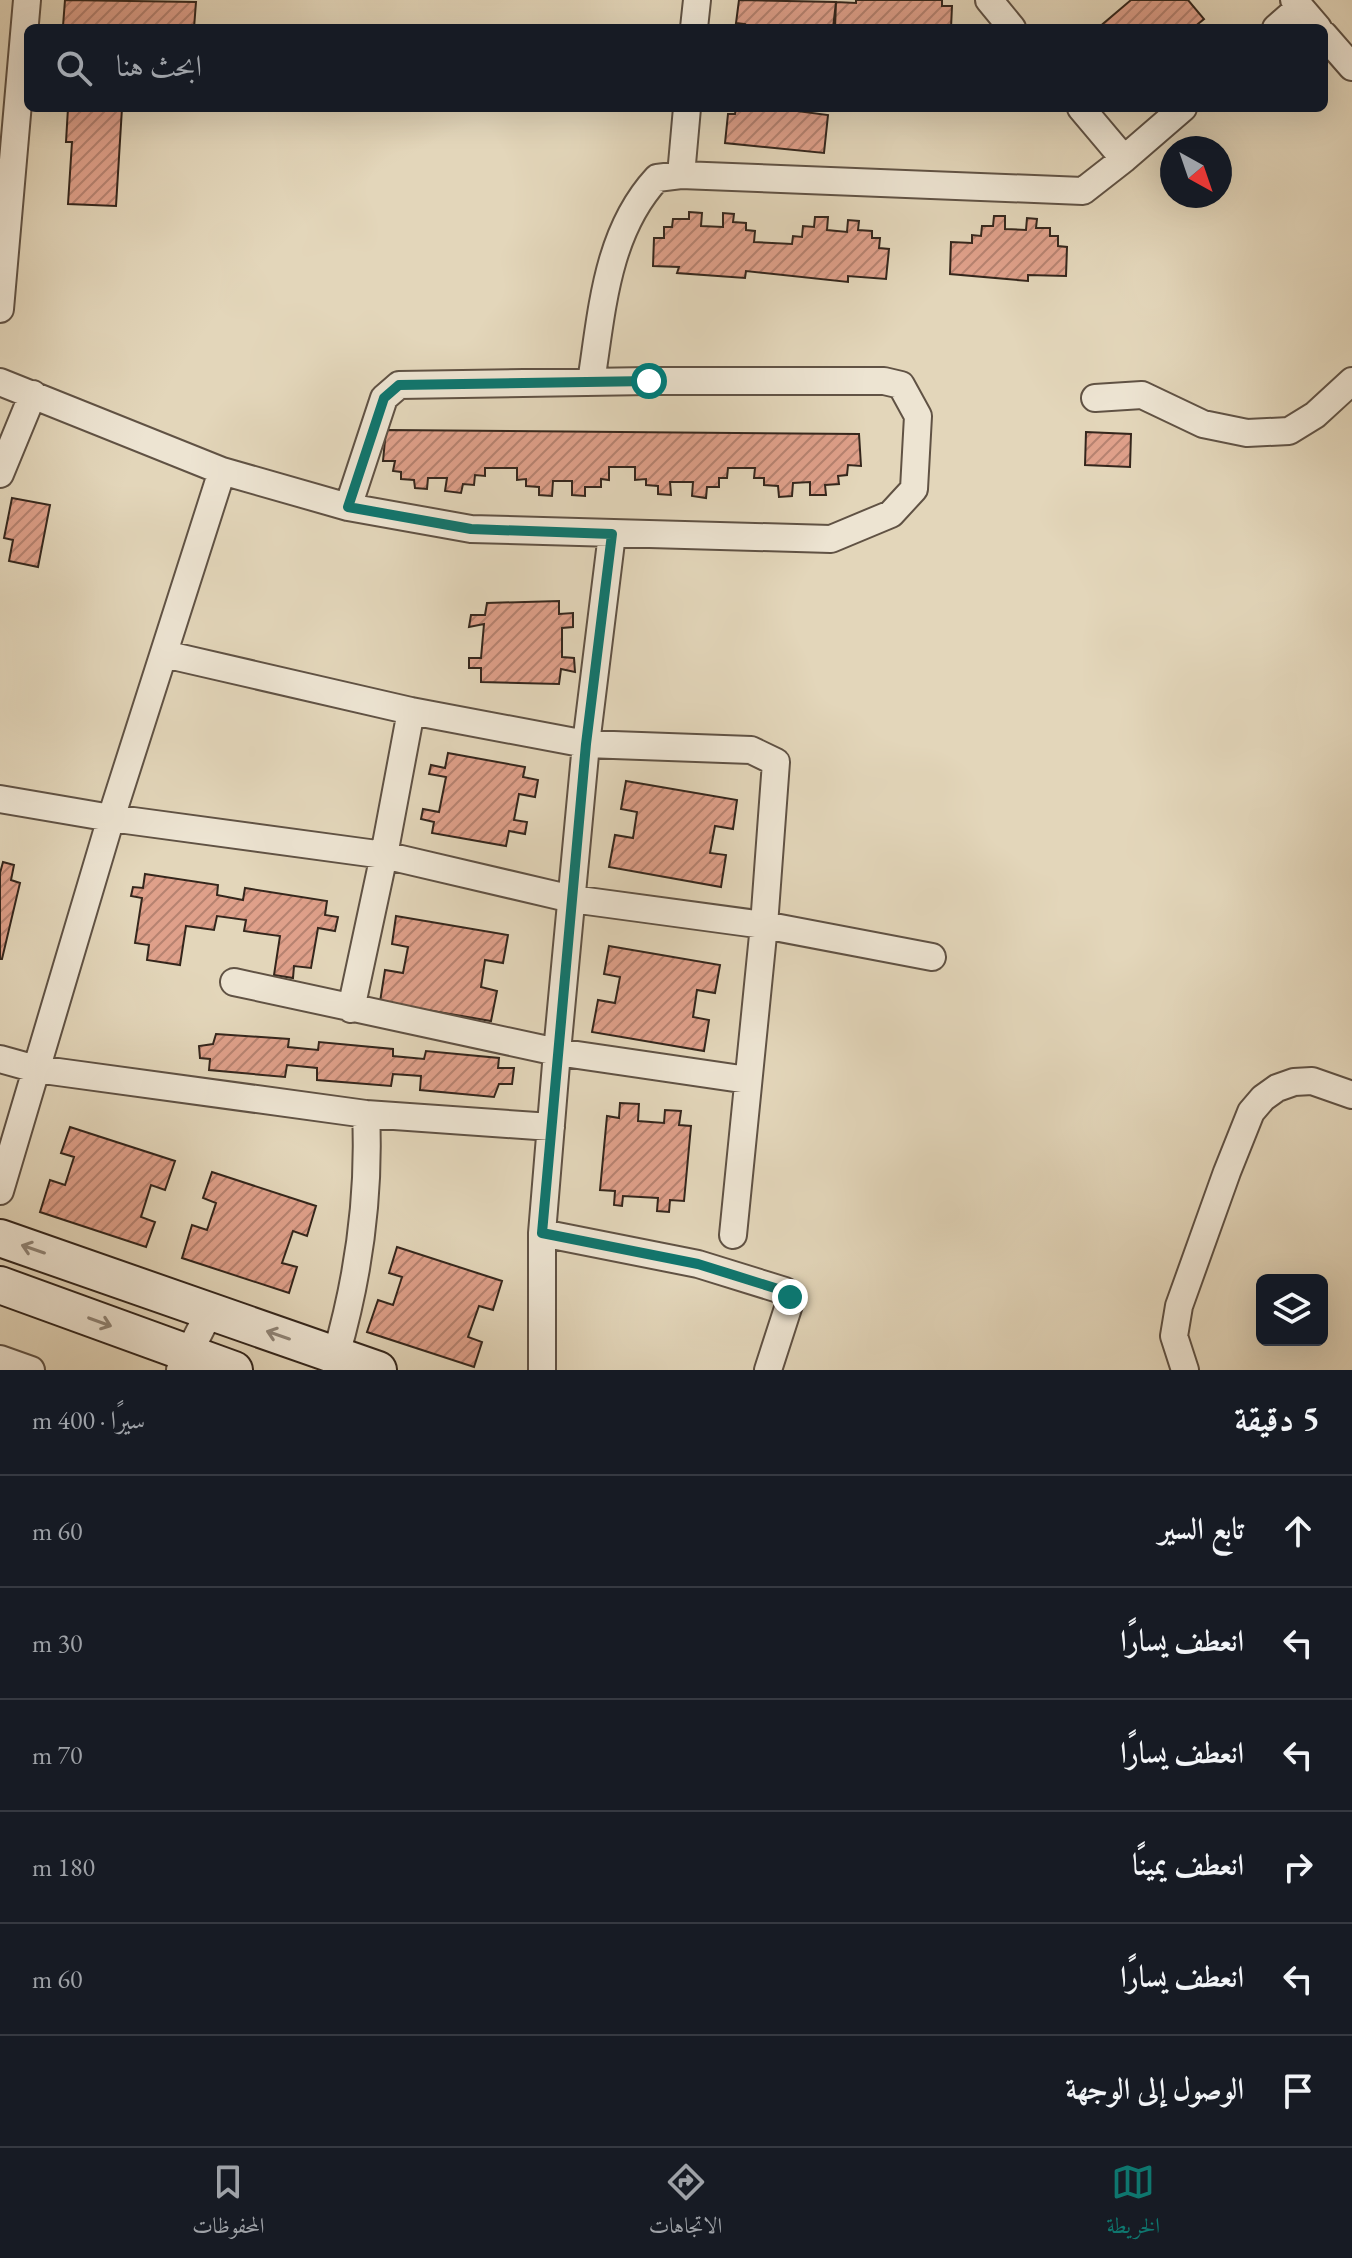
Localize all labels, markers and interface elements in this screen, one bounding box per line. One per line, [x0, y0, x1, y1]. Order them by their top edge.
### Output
search box [24, 24, 1328, 112]
icon: search [52, 46, 96, 90]
text: ابحث هنا [116, 46, 202, 85]
north arrow [1160, 136, 1232, 208]
route start [631, 363, 667, 399]
one-way arrow [21, 1241, 46, 1256]
map controls [1256, 1274, 1328, 1346]
button: layers [1256, 1274, 1328, 1346]
route end [772, 1279, 808, 1315]
one-way arrow [87, 1316, 111, 1330]
one-way arrow [267, 1327, 291, 1341]
text: 5 دقيقة [1235, 1396, 1320, 1440]
text: سيرًا · 400 m [32, 1403, 145, 1437]
text: تابع السير [1159, 1509, 1244, 1548]
icon: ahead [1276, 1509, 1320, 1553]
text: 60 m [32, 1514, 82, 1548]
text: انعطف يسارًا [1120, 1621, 1244, 1660]
icon: left [1276, 1621, 1320, 1665]
text: 30 m [32, 1626, 82, 1660]
text: انعطف يسارًا [1120, 1733, 1244, 1772]
icon: left [1276, 1733, 1320, 1777]
text: 70 m [32, 1738, 82, 1772]
text: انعطف يمينًا [1132, 1845, 1244, 1884]
icon: right [1276, 1845, 1320, 1889]
text: 180 m [32, 1850, 95, 1884]
text: انعطف يسارًا [1120, 1957, 1244, 1996]
icon: left [1276, 1957, 1320, 2001]
text: 60 m [32, 1962, 82, 1996]
text: الوصول إلى الوجهة [1065, 2069, 1244, 2108]
icon: arrive [1276, 2069, 1320, 2113]
tab: المحفوظات [192, 2160, 265, 2247]
tab: الاتجاهات [649, 2160, 722, 2247]
tab: الخريطة [1106, 2160, 1160, 2247]

